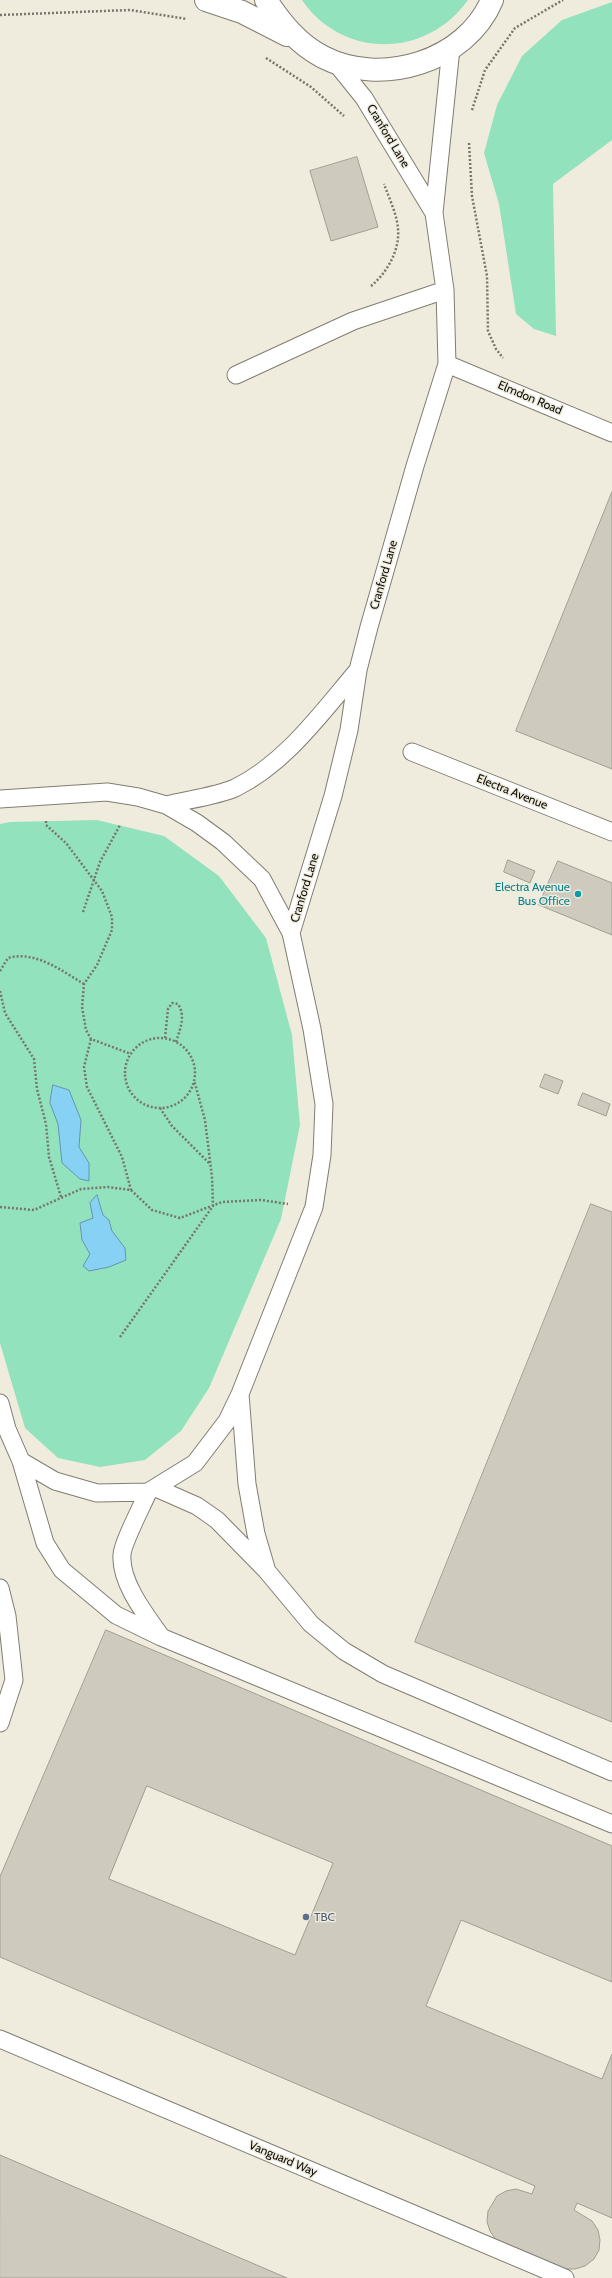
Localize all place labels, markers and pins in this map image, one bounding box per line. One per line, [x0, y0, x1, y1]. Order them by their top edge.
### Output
place label: Electra Avenue Bus Office [495, 880, 570, 908]
marker: Electra Avenue Bus Office [573, 889, 583, 899]
place label: TBC [314, 1910, 335, 1924]
marker: TBC [301, 1912, 311, 1922]

